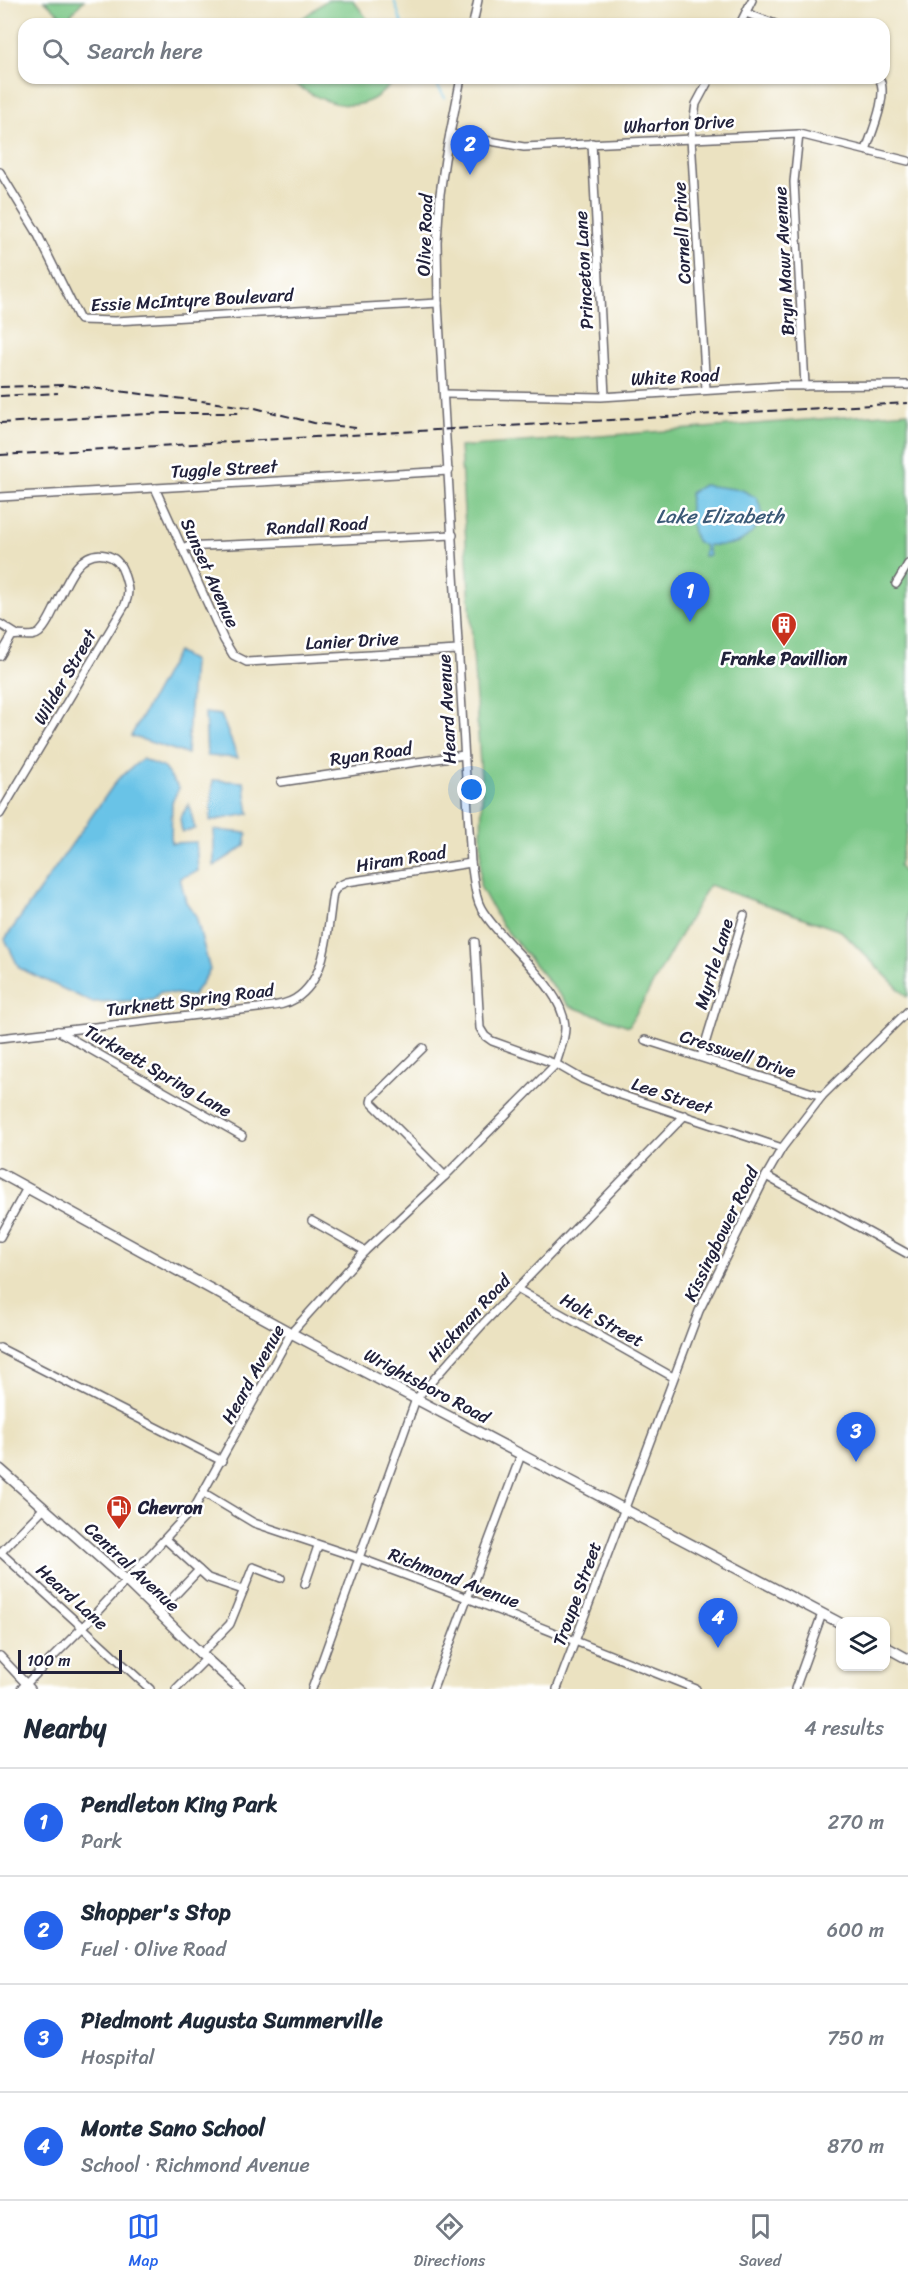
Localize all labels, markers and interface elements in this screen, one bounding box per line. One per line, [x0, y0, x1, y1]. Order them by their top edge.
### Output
search box [18, 18, 890, 84]
text: Search here [87, 32, 203, 71]
icon: search [39, 35, 72, 68]
street label: Wharton Drive [623, 105, 735, 143]
pin: 2 [450, 126, 490, 175]
street label: Cornell Drive [663, 181, 701, 285]
street label: Bryn Mawr Avenue [764, 186, 804, 336]
street label: Olive Road [408, 192, 442, 277]
street label: Princeton Lane [565, 210, 603, 330]
street label: Essie McIntyre Boulevard [90, 279, 296, 321]
street label: White Road [630, 359, 722, 395]
street label: Tuggle Street [170, 450, 279, 488]
water label: Lake Elizabeth [656, 499, 785, 534]
street label: Randall Road [265, 507, 370, 545]
street label: Sunset Avenue [171, 513, 249, 633]
pin: 1 [670, 572, 710, 622]
building icon: Franke Pavillion [769, 610, 799, 648]
street label: Wilder Street [25, 622, 106, 731]
street label: Lanier Drive [304, 623, 400, 659]
place label: Franke Pavillion [720, 643, 848, 675]
street label: Heard Avenue [428, 653, 466, 765]
street label: Ryan Road [328, 732, 415, 776]
your location [457, 775, 486, 804]
street label: Hiram Road [354, 836, 450, 882]
street label: Myrtle Lane [685, 914, 743, 1013]
street label: Turknett Spring Road [104, 974, 277, 1026]
street label: Turknett Spring Lane [78, 1016, 238, 1126]
street label: Cresswell Drive [676, 1020, 800, 1088]
street label: Lee Street [627, 1068, 717, 1124]
street label: Kissingbower Road [674, 1159, 768, 1307]
street label: Hickman Road [419, 1265, 520, 1370]
street label: Holt Street [554, 1284, 650, 1356]
street label: Heard Avenue [212, 1318, 294, 1430]
street label: Wrightsboro Road [358, 1339, 497, 1434]
pin: 3 [836, 1412, 876, 1462]
place label: Chevron [137, 1492, 203, 1524]
fuel station icon: Chevron [104, 1493, 134, 1531]
street label: Central Avenue [77, 1514, 187, 1620]
street label: Troupe Street [543, 1537, 611, 1651]
street label: Richmond Avenue [384, 1538, 524, 1618]
street label: Heard Lane [28, 1555, 116, 1639]
pin: 4 [698, 1598, 738, 1648]
map controls [836, 1617, 890, 1671]
button: layers [836, 1617, 890, 1671]
text: 100 m [27, 1646, 71, 1675]
scale bar [18, 1647, 122, 1674]
text: Nearby [24, 1705, 106, 1751]
text: 4 results [804, 1711, 884, 1746]
text: Pendleton King Park [81, 1785, 278, 1824]
text: 1 [39, 1805, 48, 1840]
text: 270 m [828, 1805, 884, 1840]
text: Park [81, 1824, 122, 1859]
text: Shopper's Stop [81, 1893, 231, 1932]
text: 2 [38, 1913, 49, 1948]
text: 600 m [827, 1913, 884, 1948]
text: Fuel · Olive Road [81, 1932, 226, 1967]
text: Piedmont Augusta Summerville [81, 2001, 383, 2040]
text: 3 [38, 2021, 49, 2056]
text: 750 m [827, 2021, 884, 2056]
text: Hospital [81, 2040, 154, 2075]
text: Monte Sano School [81, 2109, 265, 2148]
text: 4 [37, 2129, 50, 2164]
text: 870 m [827, 2129, 884, 2164]
text: School · Richmond Avenue [81, 2148, 310, 2183]
tab: Map [127, 2210, 160, 2275]
tab: Directions [414, 2210, 485, 2275]
tab: Saved [739, 2210, 781, 2275]

